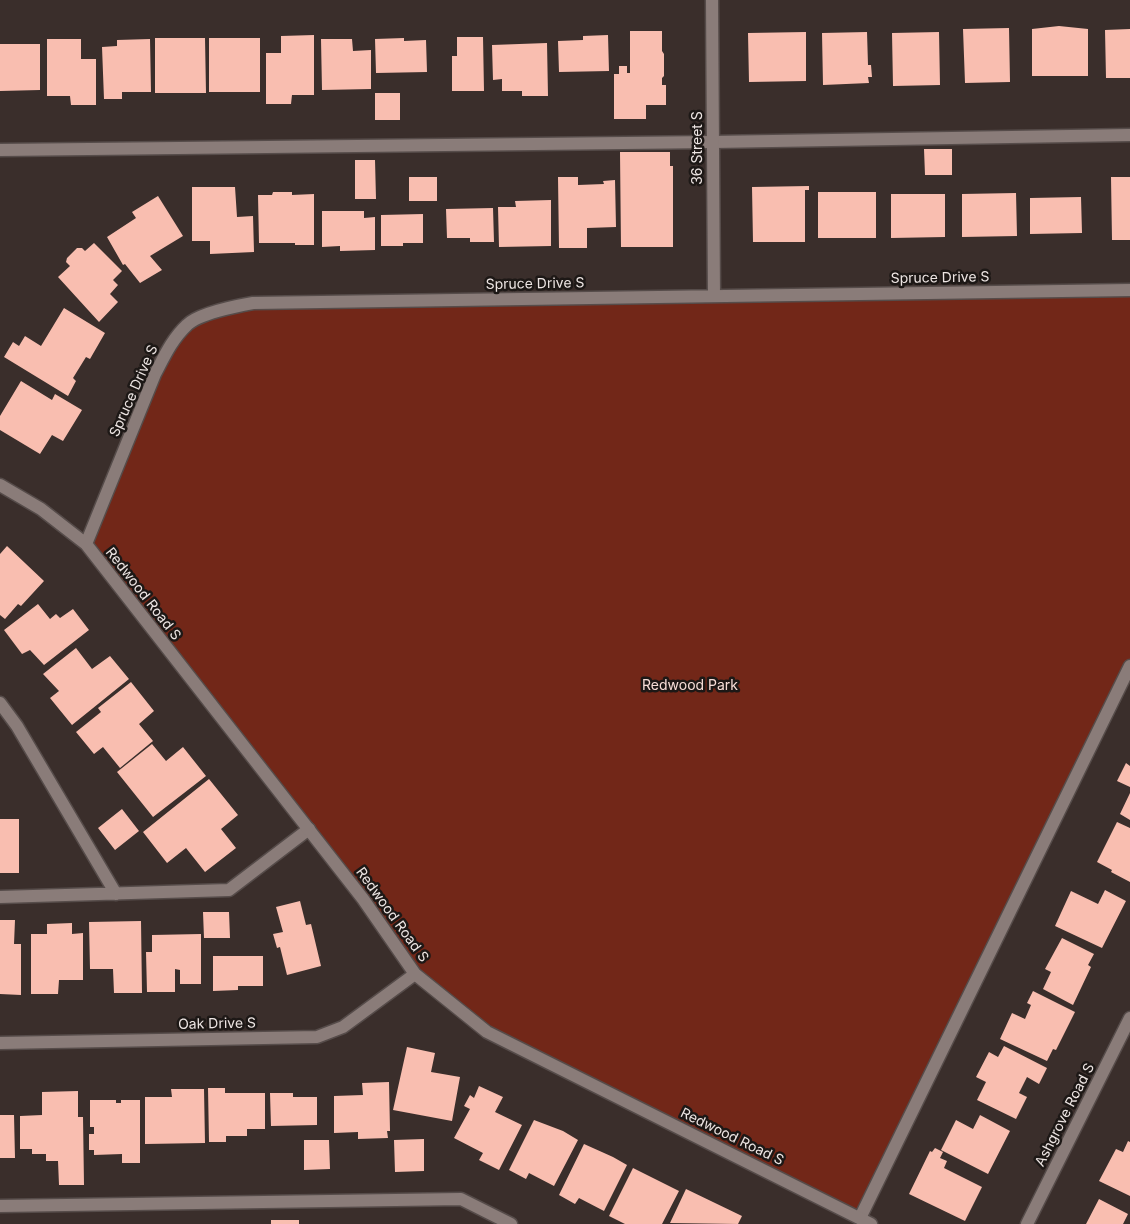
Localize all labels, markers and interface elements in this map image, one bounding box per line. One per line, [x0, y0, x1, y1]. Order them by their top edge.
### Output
street label: 36 Street S [690, 111, 706, 185]
street label: Spruce Drive S [890, 269, 990, 287]
street label: Spruce Drive S [485, 275, 585, 293]
street label: Spruce Drive S [106, 342, 162, 440]
street label: Redwood Road S [102, 544, 184, 644]
park label: Redwood Park [642, 678, 738, 694]
street label: Redwood Road S [352, 864, 432, 966]
street label: Oak Drive S [178, 1015, 256, 1033]
street label: Ashgrove Road S [1032, 1061, 1098, 1169]
street label: Redwood Road S [678, 1105, 786, 1169]

